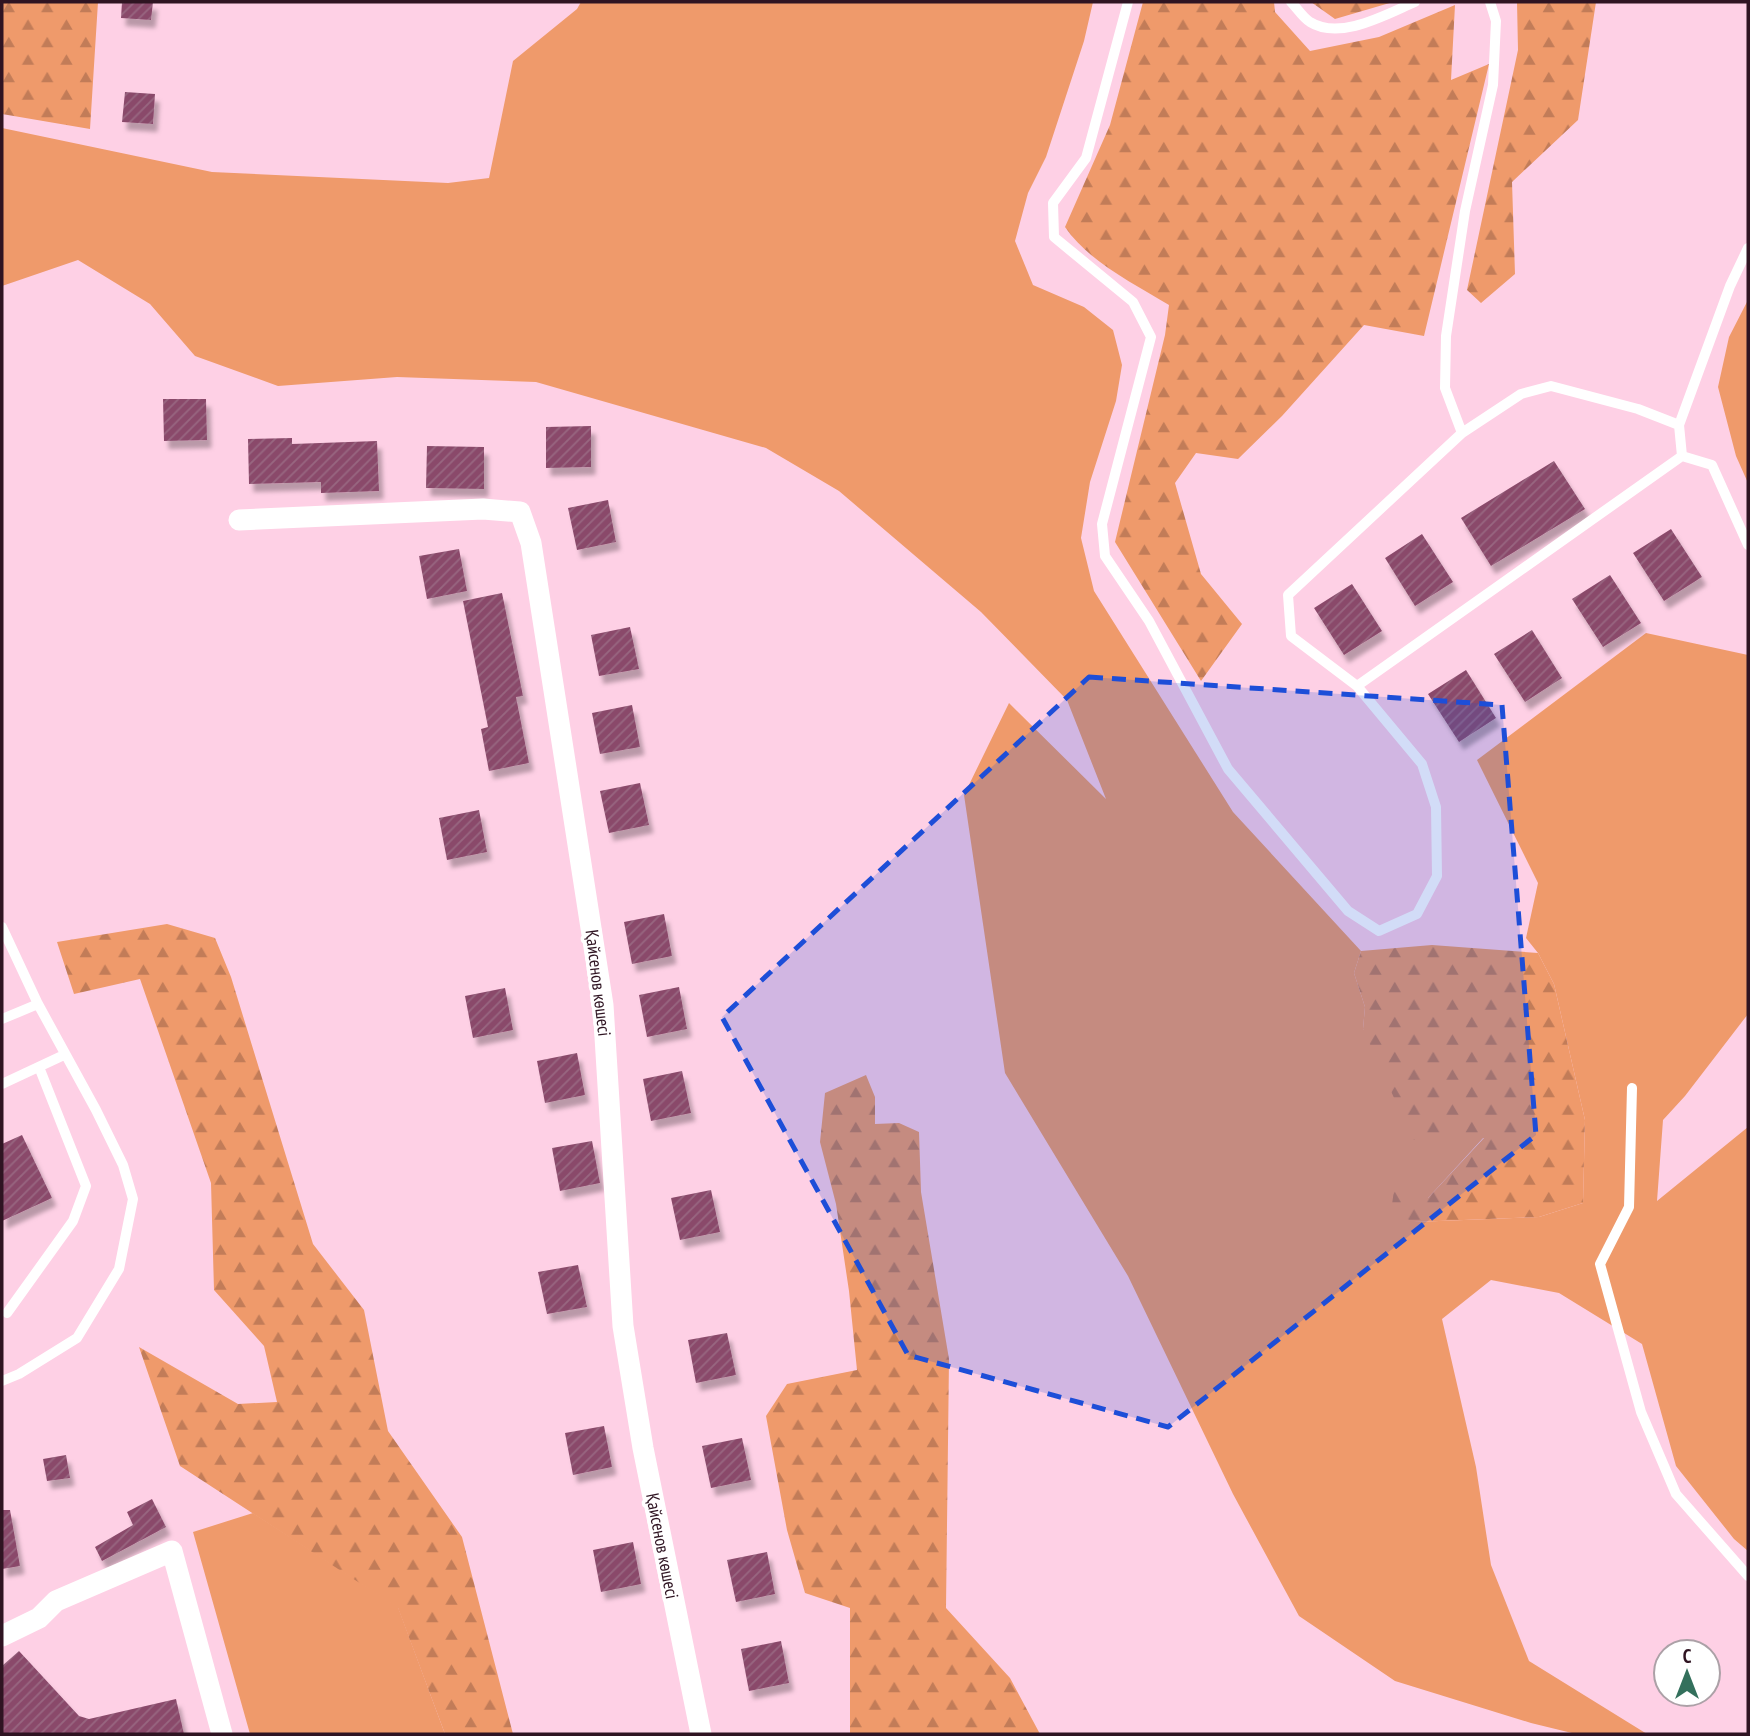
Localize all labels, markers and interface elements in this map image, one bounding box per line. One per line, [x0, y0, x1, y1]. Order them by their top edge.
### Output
street label: Қайсенов көшесі [581, 928, 616, 1038]
street label: Қайсенов көшесі [641, 1491, 684, 1601]
north arrow [1652, 1638, 1722, 1708]
text: С [1683, 1644, 1692, 1668]

